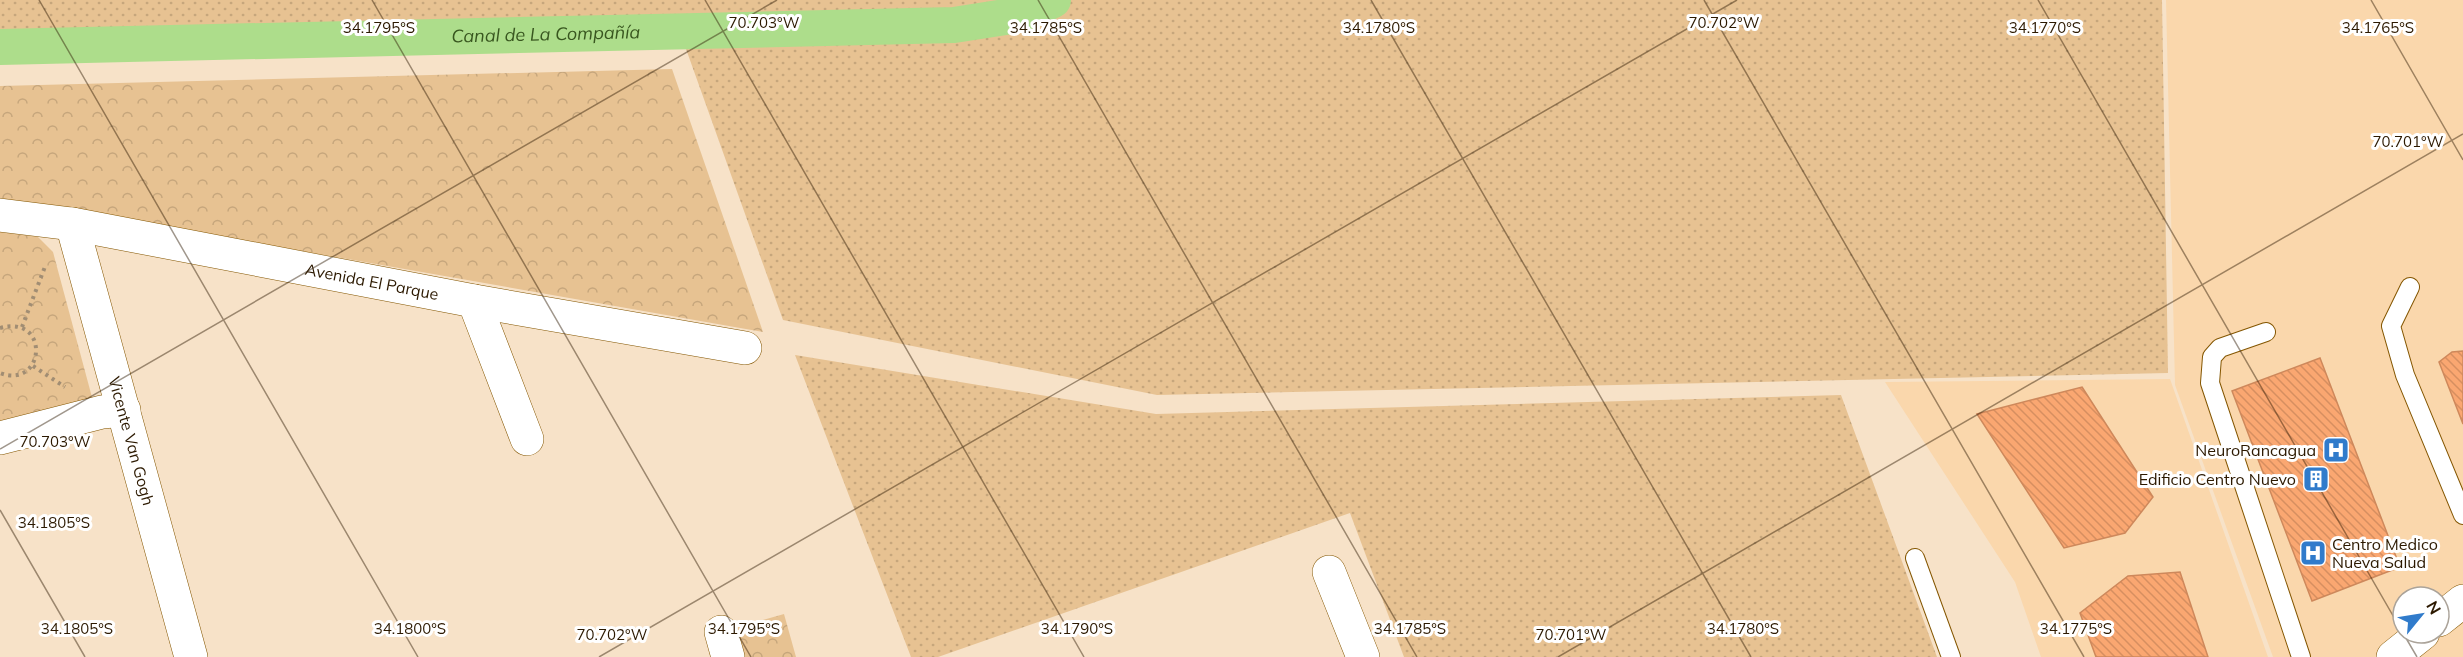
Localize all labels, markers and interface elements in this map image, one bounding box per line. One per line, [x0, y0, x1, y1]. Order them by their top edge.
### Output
text: 70.703°W [729, 13, 800, 32]
text: 70.702°W [1689, 13, 1760, 32]
text: 34.1795°S [343, 18, 415, 37]
text: 34.1785°S [1010, 18, 1082, 37]
text: 34.1780°S [1343, 18, 1415, 37]
text: 34.1770°S [2009, 18, 2081, 37]
text: 34.1765°S [2342, 18, 2414, 37]
water label: Canal de La Compañía [451, 20, 641, 48]
text: 70.701°W [2373, 132, 2444, 151]
street label: Avenida El Parque [304, 259, 440, 304]
street label: Vicente Van Gogh [104, 374, 159, 508]
text: 70.703°W [20, 432, 91, 451]
hospital icon: NeuroRancagua [2321, 435, 2351, 465]
place label: NeuroRancagua [2195, 440, 2316, 460]
building icon: Edificio Centro Nuevo [2301, 464, 2331, 494]
place label: Edificio Centro Nuevo [2139, 469, 2296, 489]
text: 34.1805°S [18, 513, 90, 532]
place label: Centro Medico Nueva Salud [2332, 534, 2438, 572]
hospital icon: Centro Medico Nueva Salud [2298, 538, 2328, 568]
north arrow [2391, 585, 2451, 645]
text: N [2422, 597, 2446, 618]
text: 34.1805°S [41, 619, 113, 638]
text: 34.1800°S [374, 619, 446, 638]
text: 34.1795°S [708, 619, 780, 638]
text: 34.1790°S [1041, 619, 1113, 638]
text: 34.1785°S [1374, 619, 1446, 638]
text: 34.1780°S [1707, 619, 1779, 638]
text: 34.1775°S [2040, 619, 2112, 638]
text: 70.702°W [577, 625, 648, 644]
text: 70.701°W [1536, 625, 1607, 644]

